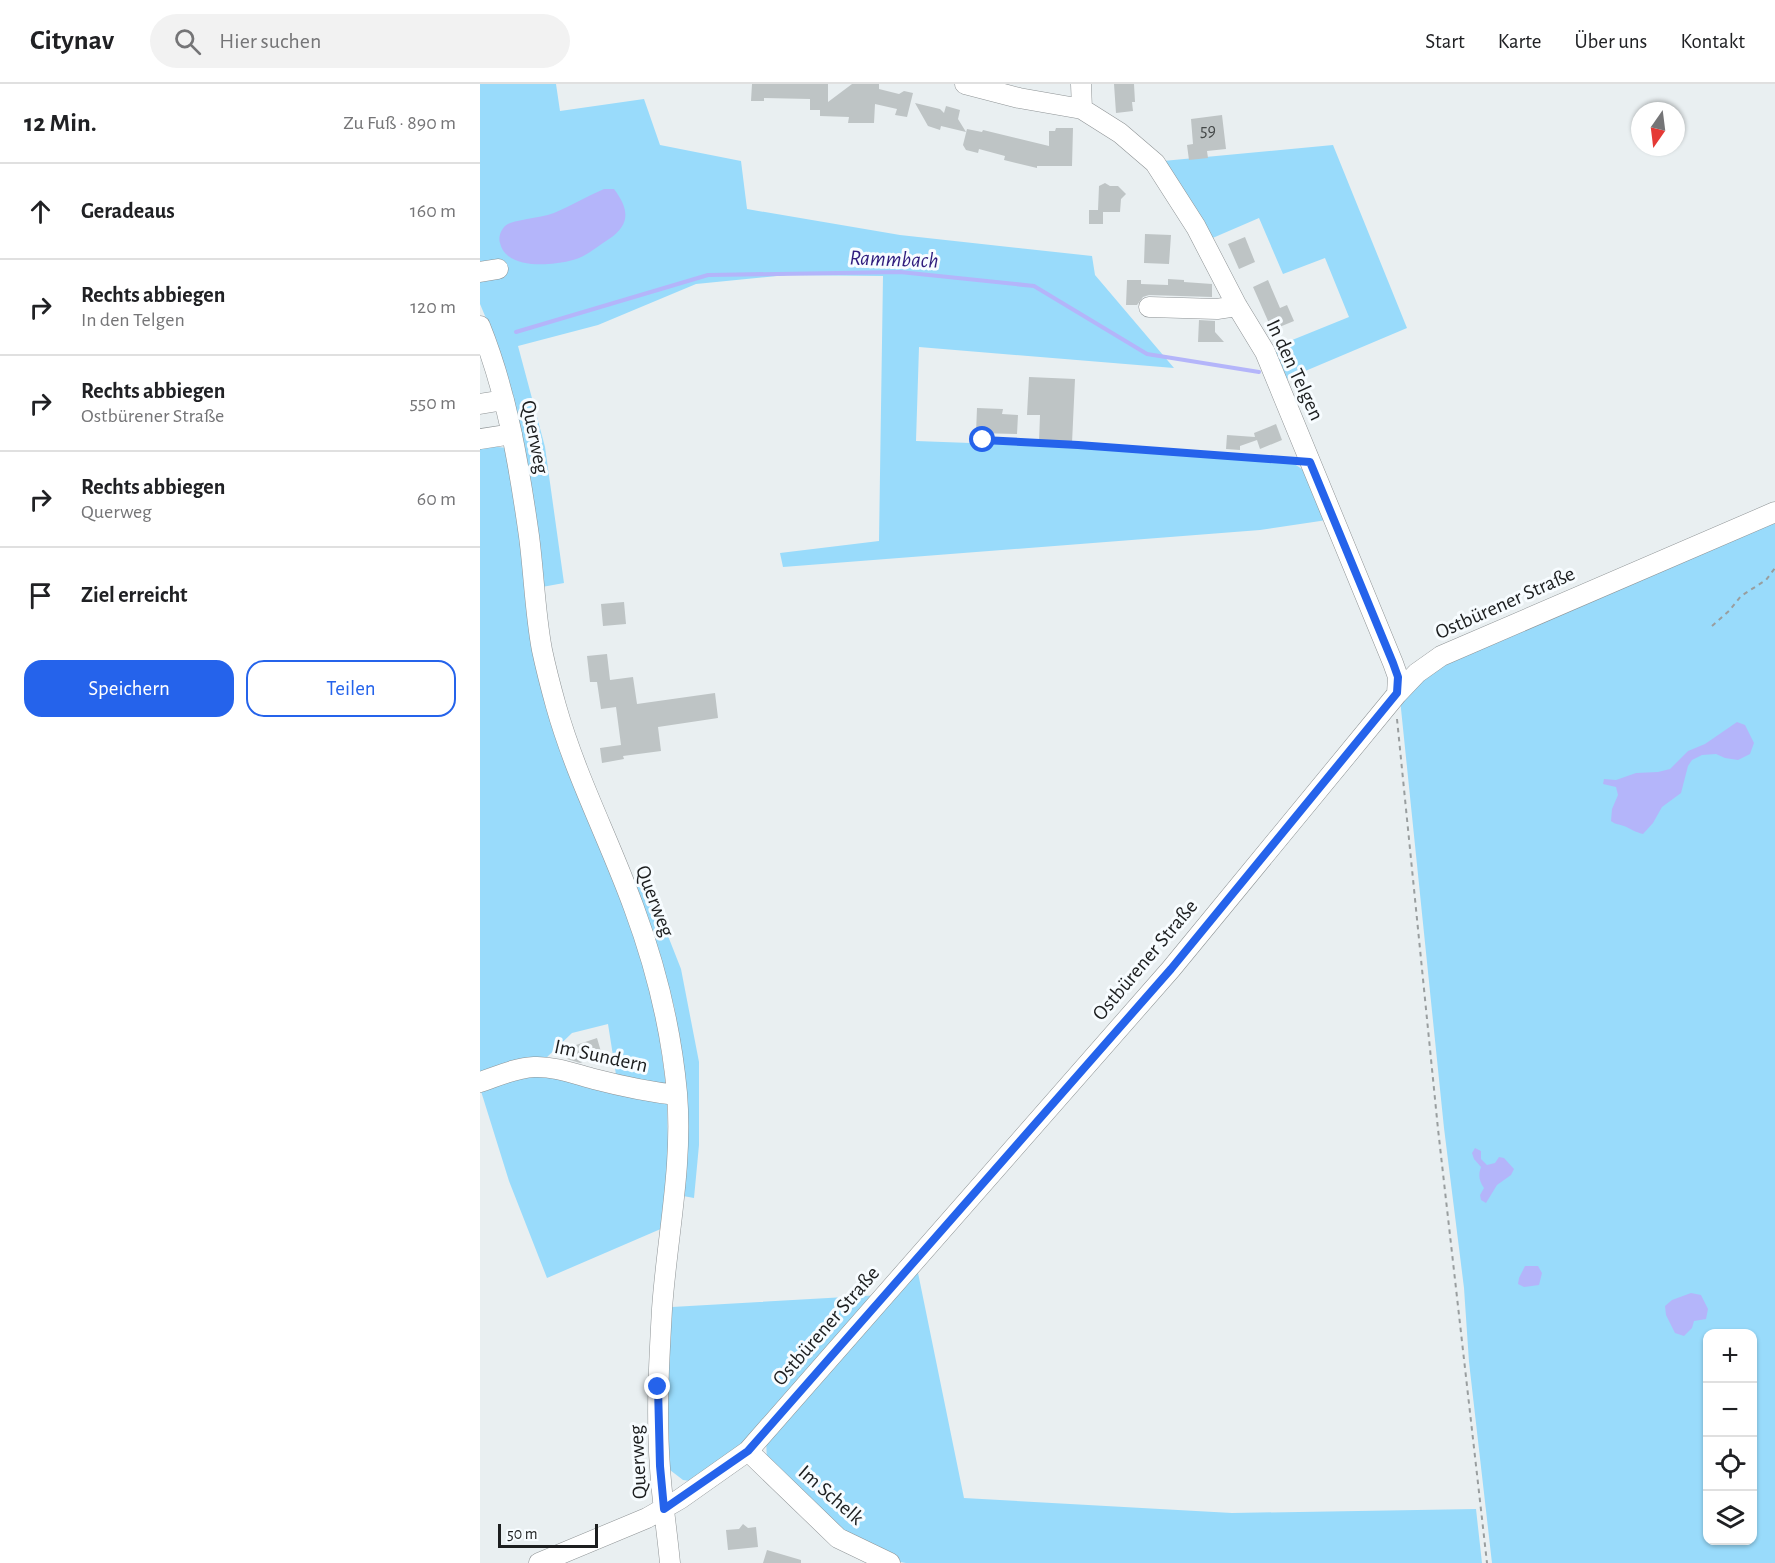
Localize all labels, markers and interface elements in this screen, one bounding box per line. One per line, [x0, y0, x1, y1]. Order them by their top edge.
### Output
search box [150, 14, 570, 68]
icon: search [171, 25, 204, 58]
text: Citynav [30, 27, 114, 55]
text: Hier suchen [219, 30, 321, 52]
text: Start [1425, 31, 1465, 52]
text: Karte [1498, 31, 1541, 52]
text: Über uns [1574, 31, 1647, 52]
text: Kontakt [1680, 31, 1745, 52]
north arrow [1631, 102, 1685, 156]
text: 12 Min. [24, 110, 97, 136]
text: Zu Fuß · 890 m [343, 113, 456, 133]
house number: 59 [1200, 122, 1216, 140]
icon: ahead [24, 195, 57, 228]
text: Geradeaus [81, 200, 175, 222]
text: 160 m [410, 201, 456, 221]
water label: Rammbach [849, 246, 939, 272]
text: Rechts abbiegen [81, 284, 225, 306]
icon: right [24, 291, 57, 324]
text: 120 m [410, 297, 456, 317]
text: In den Telgen [81, 310, 185, 330]
street label: In den Telgen [1262, 316, 1328, 424]
text: Rechts abbiegen [81, 380, 225, 402]
icon: right [24, 387, 57, 420]
text: 550 m [409, 393, 456, 413]
street label: Querweg [518, 398, 553, 476]
text: Ostbürener Straße [81, 406, 224, 426]
route start [969, 426, 995, 452]
text: Rechts abbiegen [81, 476, 225, 498]
icon: right [24, 483, 57, 516]
text: 60 m [417, 489, 456, 509]
text: Querweg [81, 502, 152, 522]
street label: Ostbürener Straße [1432, 563, 1578, 643]
icon: arrive [24, 579, 57, 612]
text: Ziel erreicht [81, 584, 188, 606]
button: Speichern [24, 660, 234, 717]
button: Teilen [246, 660, 456, 717]
street label: Querweg [632, 863, 678, 940]
street label: Ostbürener Straße [1089, 896, 1201, 1024]
street label: Im Sundern [552, 1036, 650, 1076]
street label: Ostbürener Straße [769, 1262, 883, 1390]
map controls [1703, 1329, 1757, 1545]
button: + [1703, 1329, 1757, 1383]
route end [644, 1373, 670, 1399]
button: − [1703, 1383, 1757, 1437]
street label: Querweg [626, 1424, 650, 1500]
button: locate [1703, 1437, 1757, 1491]
street label: Im Schelk [794, 1461, 868, 1529]
button: layers [1703, 1491, 1757, 1545]
scale bar [498, 1521, 598, 1548]
text: 50 m [507, 1526, 538, 1542]

